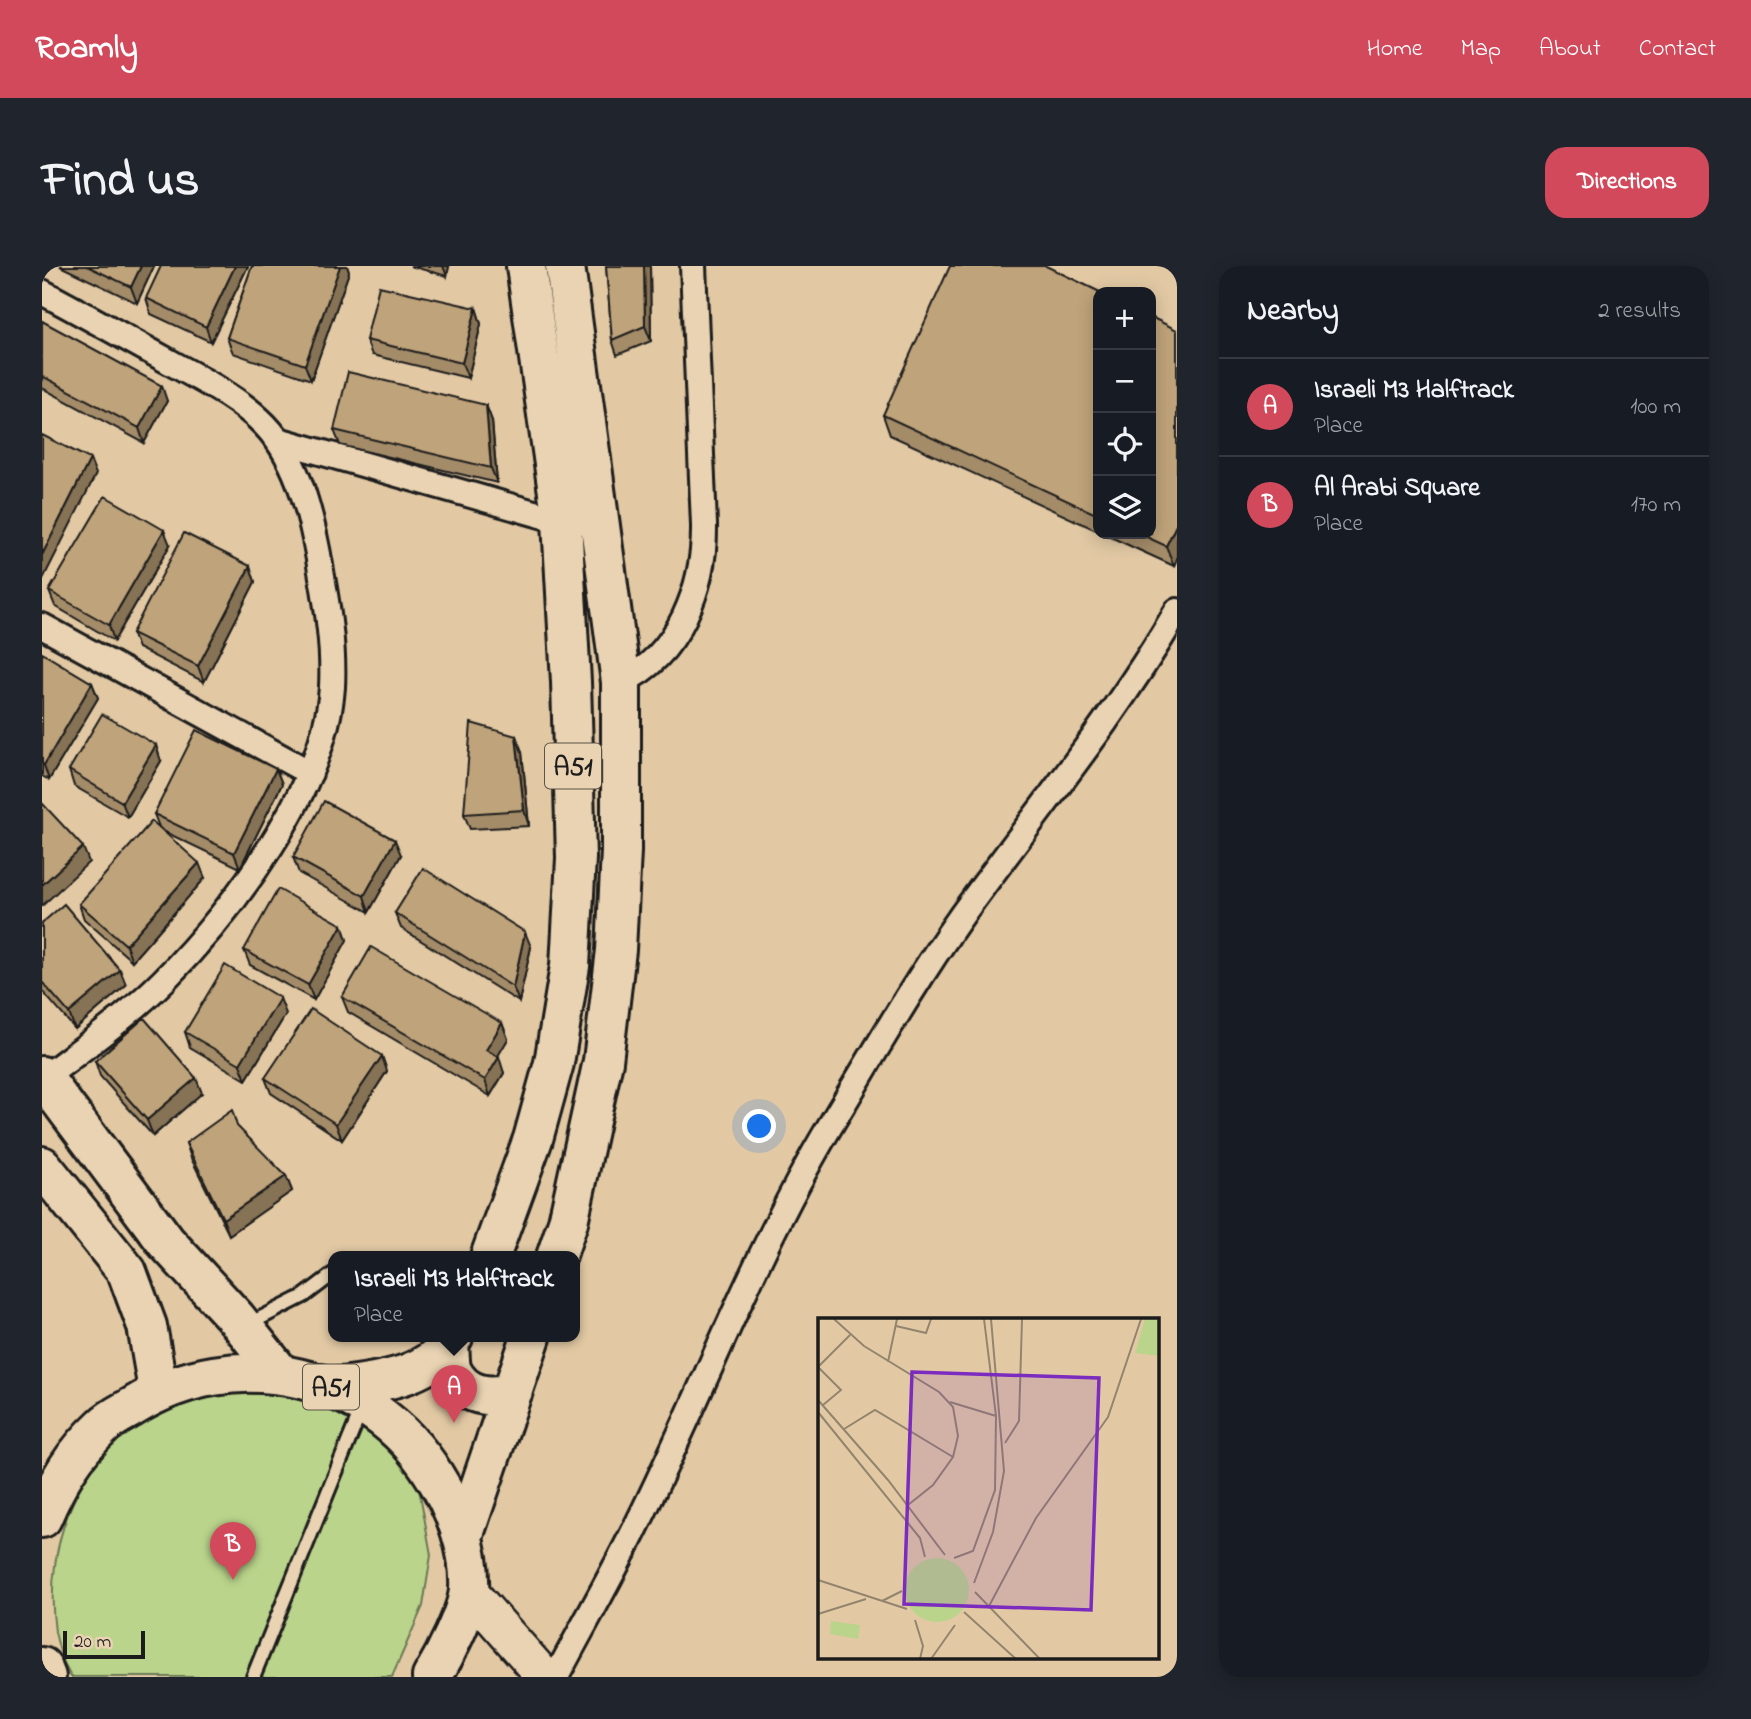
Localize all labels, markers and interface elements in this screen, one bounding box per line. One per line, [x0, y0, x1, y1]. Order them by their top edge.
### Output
text: Roamly [35, 25, 138, 73]
text: Home [1367, 32, 1423, 67]
text: Map [1461, 32, 1501, 67]
text: About [1539, 32, 1601, 67]
text: Contact [1639, 32, 1716, 67]
text: Find us [42, 146, 199, 218]
button: Directions [1545, 147, 1709, 218]
map controls [1093, 287, 1156, 539]
button: + [1093, 287, 1156, 350]
text: Nearby [1247, 290, 1339, 334]
text: 2 results [1598, 295, 1681, 328]
button: − [1093, 350, 1156, 413]
text: Israeli M3 Halftrack [1314, 372, 1514, 410]
text: A [1263, 391, 1277, 424]
text: 100 m [1630, 391, 1681, 424]
text: Place [1314, 410, 1363, 443]
button: locate [1093, 413, 1156, 476]
text: Al Arabi Square [1314, 470, 1480, 508]
button: layers [1093, 476, 1156, 539]
text: B [1262, 489, 1278, 522]
text: 170 m [1631, 489, 1681, 522]
text: Place [1314, 508, 1363, 541]
road number: A51 [545, 744, 601, 788]
your location [742, 1109, 776, 1143]
popup [328, 1251, 580, 1342]
text: Israeli M3 Halftrack [354, 1261, 554, 1299]
text: Place [354, 1299, 403, 1332]
inset map [818, 1318, 1160, 1660]
road number: A51 [303, 1364, 359, 1410]
pin: A [431, 1365, 477, 1423]
pin: B [210, 1522, 256, 1580]
scale bar [63, 1628, 145, 1660]
text: 20 m [74, 1629, 111, 1656]

